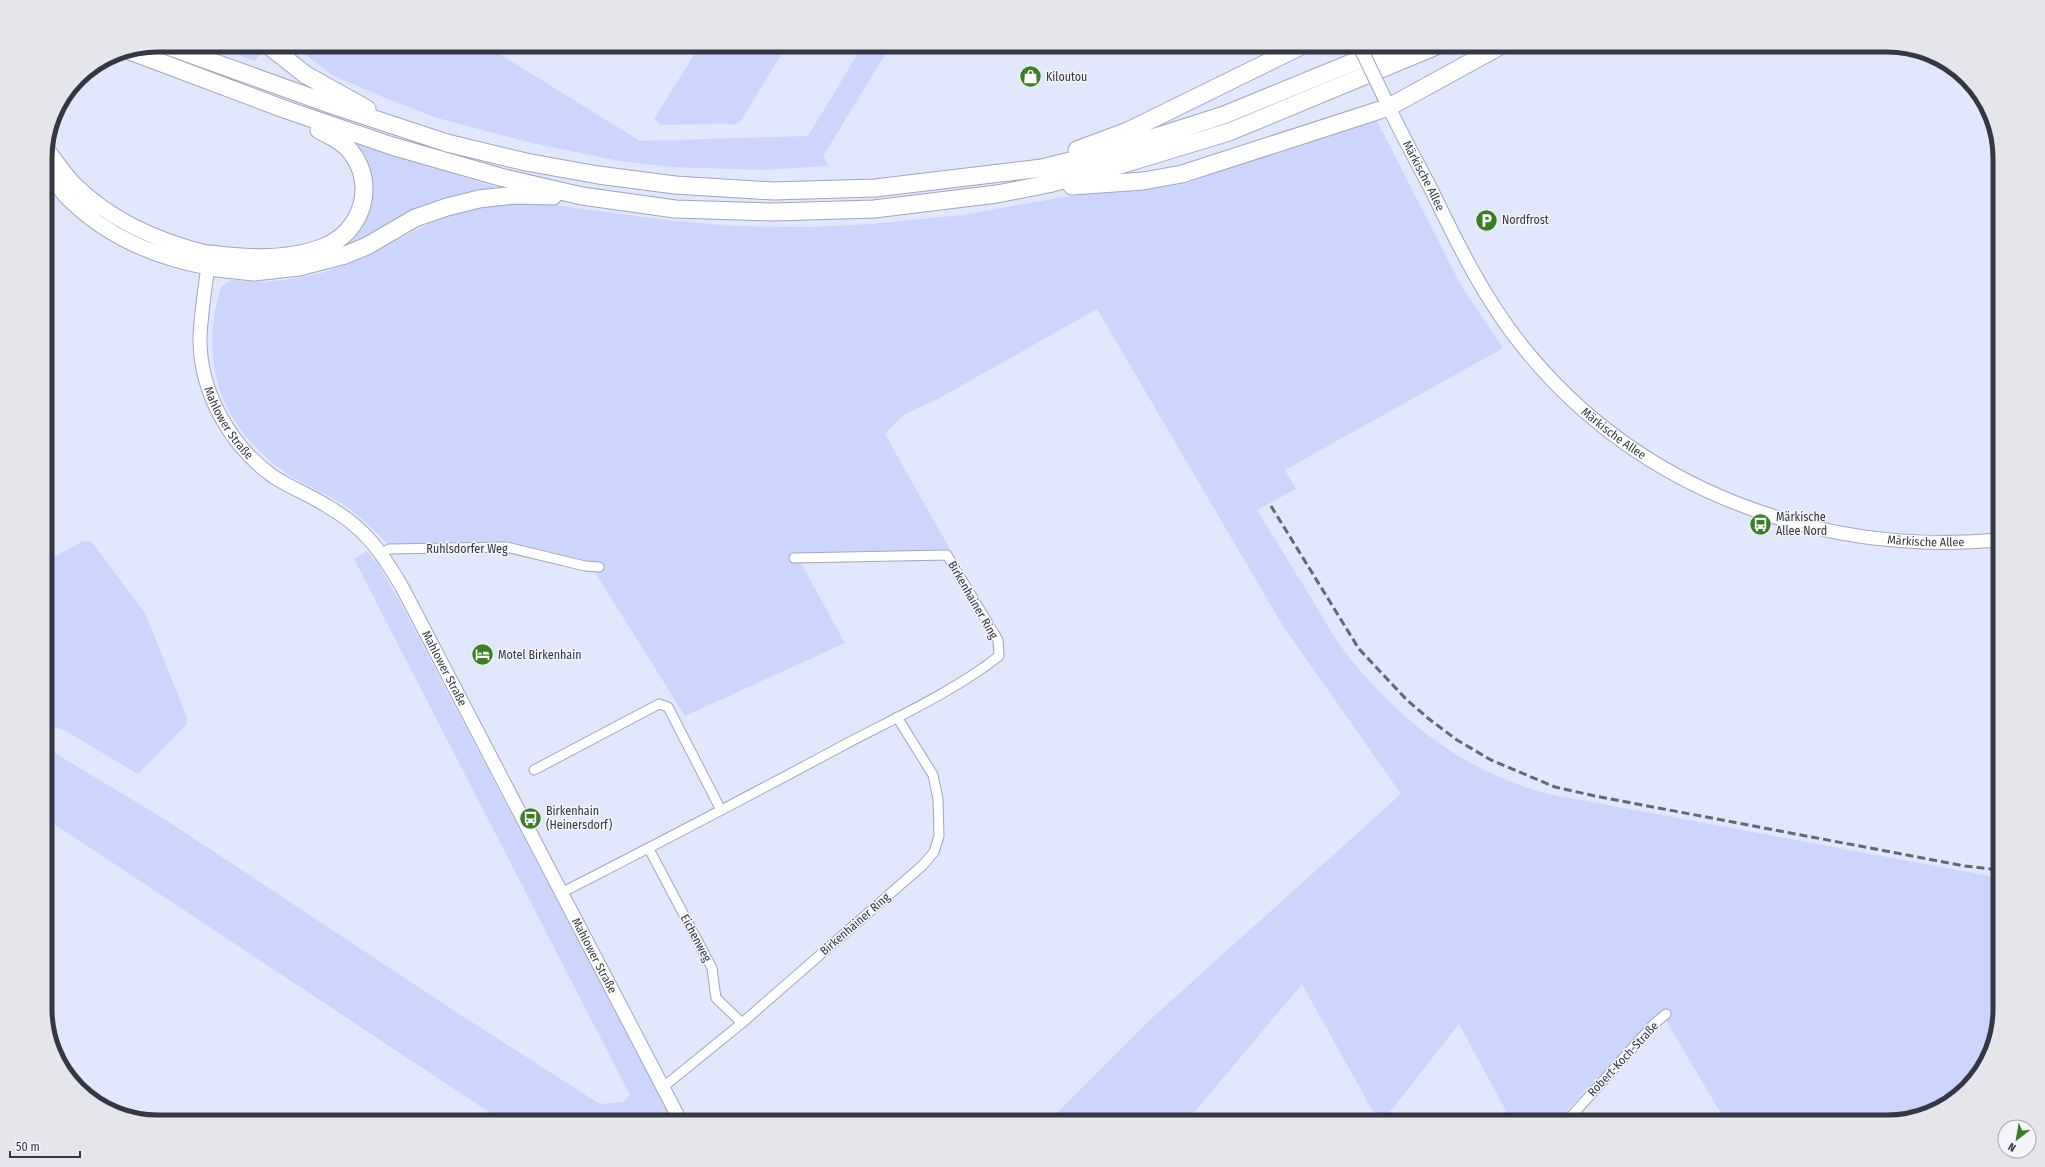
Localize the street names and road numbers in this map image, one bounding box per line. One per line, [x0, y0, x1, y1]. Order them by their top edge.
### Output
street label: Märkische Allee [1400, 138, 1448, 213]
street label: Mahlower Straße [201, 385, 256, 462]
street label: Märkische Allee [1579, 405, 1649, 462]
street label: Märkische Allee [1887, 532, 1965, 549]
street label: Ruhlsdorfer Weg [426, 542, 508, 556]
street label: Birkenhainer Ring [945, 559, 1001, 642]
street label: Mahlower Straße [419, 628, 470, 708]
street label: Birkenhainer Ring [817, 890, 893, 958]
street label: Eichenweg [678, 912, 715, 964]
street label: Mahlower Straße [569, 916, 620, 996]
street label: Robert-Koch-Straße [1585, 1019, 1661, 1099]

